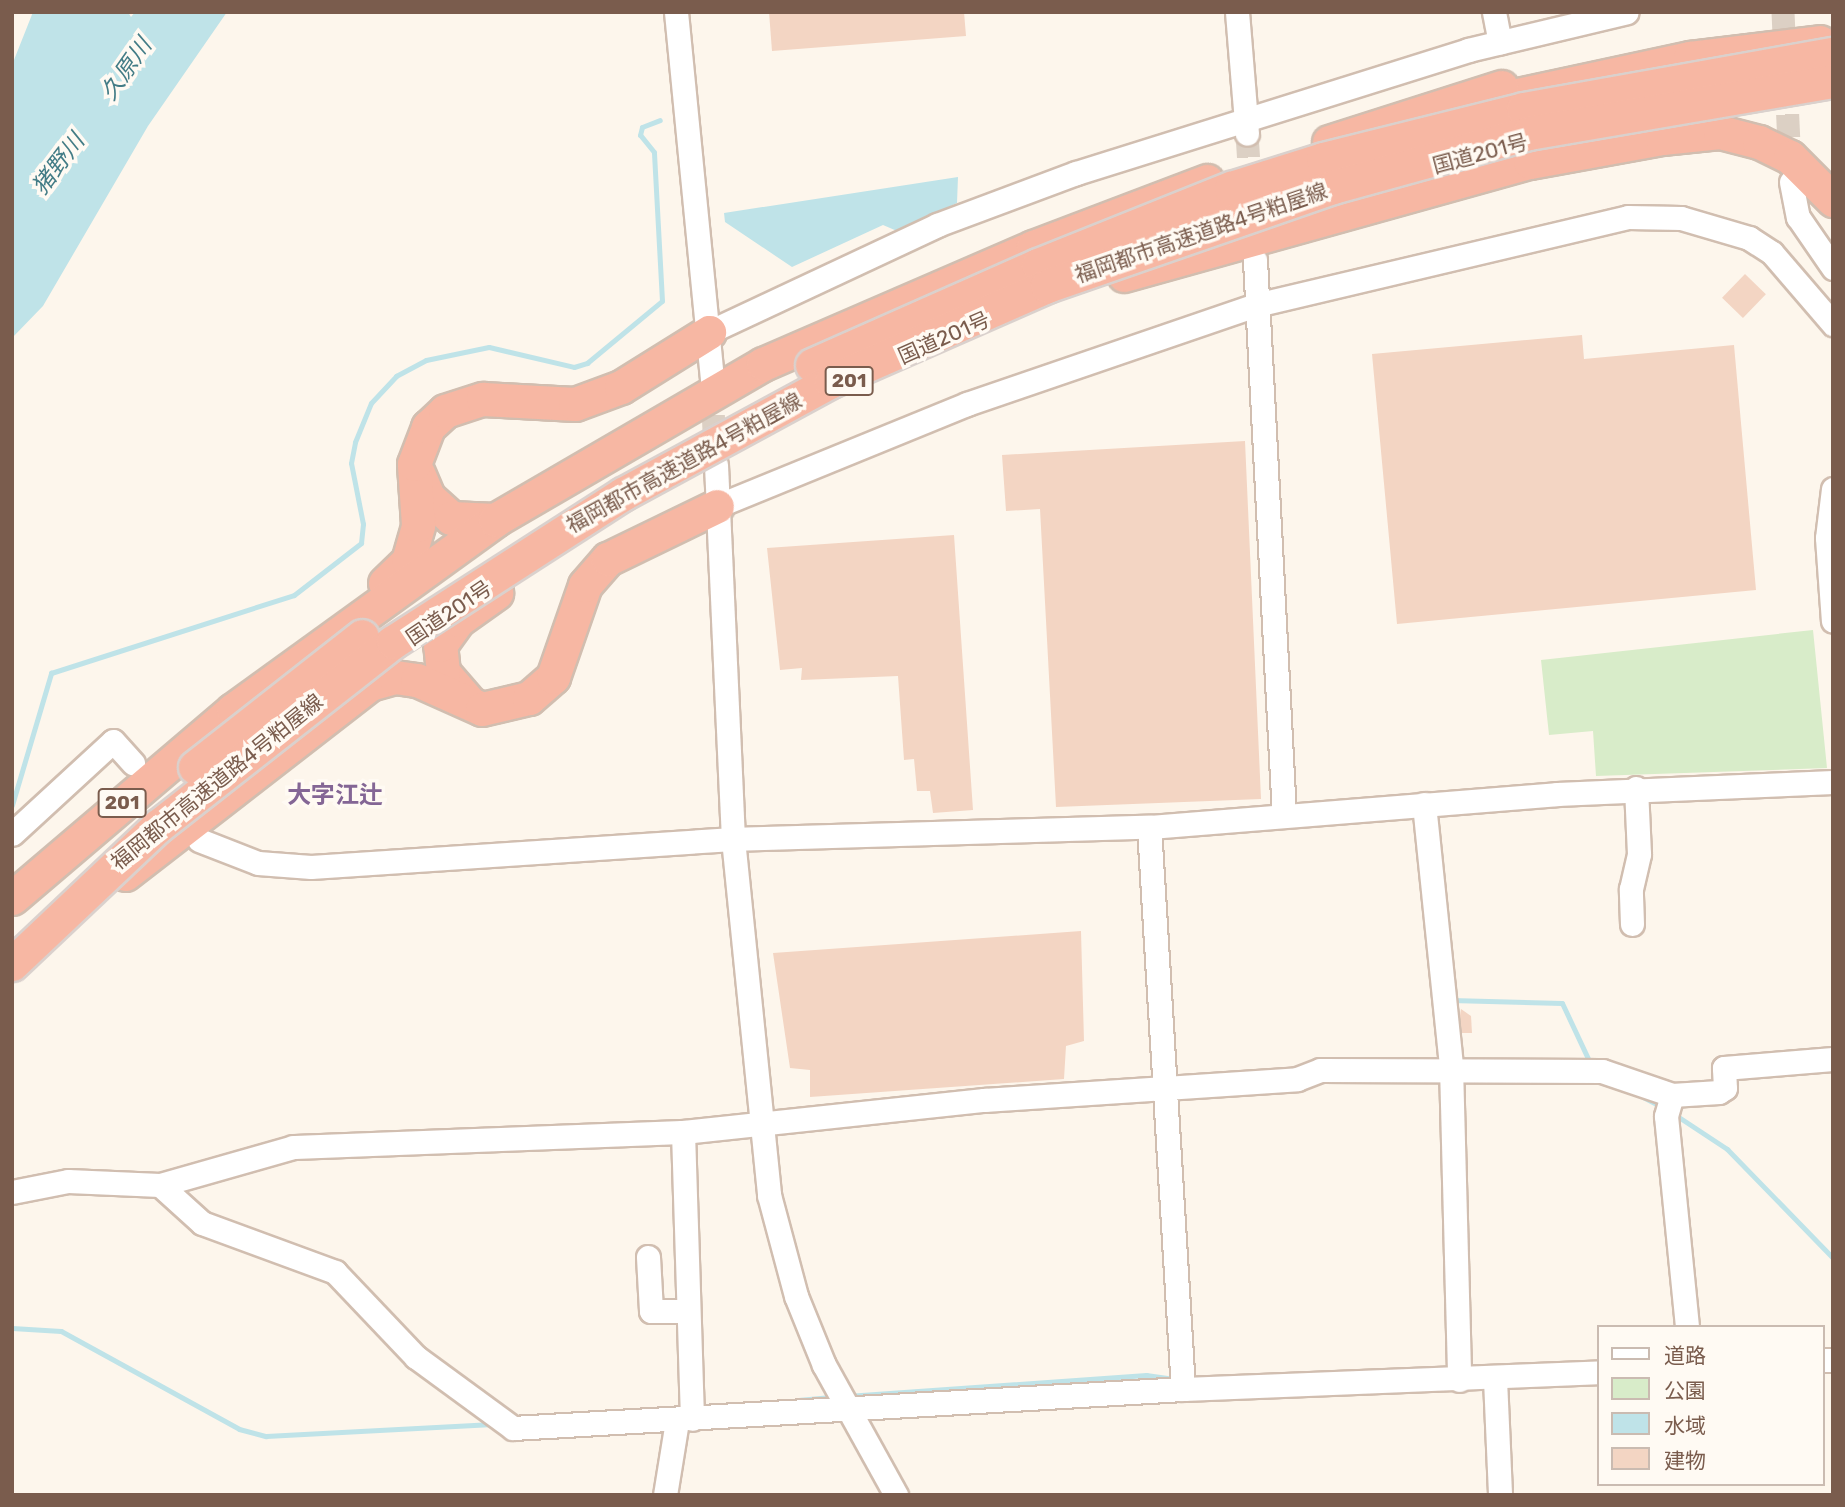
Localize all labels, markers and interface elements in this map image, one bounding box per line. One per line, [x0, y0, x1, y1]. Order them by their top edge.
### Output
water label: 久原川 [95, 33, 157, 105]
water label: 猪野川 [26, 128, 90, 200]
street label: 国道201号 [1430, 129, 1530, 179]
street label: 福岡都市高速道路4号粕屋線 [1072, 178, 1330, 288]
street label: 国道201号 [894, 307, 994, 369]
road number: 201 [824, 366, 874, 396]
street label: 福岡都市高速道路4号粕屋線 [562, 388, 806, 538]
street label: 国道201号 [401, 575, 497, 651]
street label: 福岡都市高速道路4号粕屋線 [106, 689, 328, 875]
district label: 大字江辻 [287, 782, 383, 810]
road number: 201 [97, 788, 146, 818]
legend [1596, 1325, 1824, 1486]
text: 道路 [1664, 1343, 1706, 1368]
text: 公園 [1664, 1378, 1706, 1403]
text: 水域 [1664, 1413, 1706, 1438]
text: 建物 [1664, 1448, 1706, 1473]

